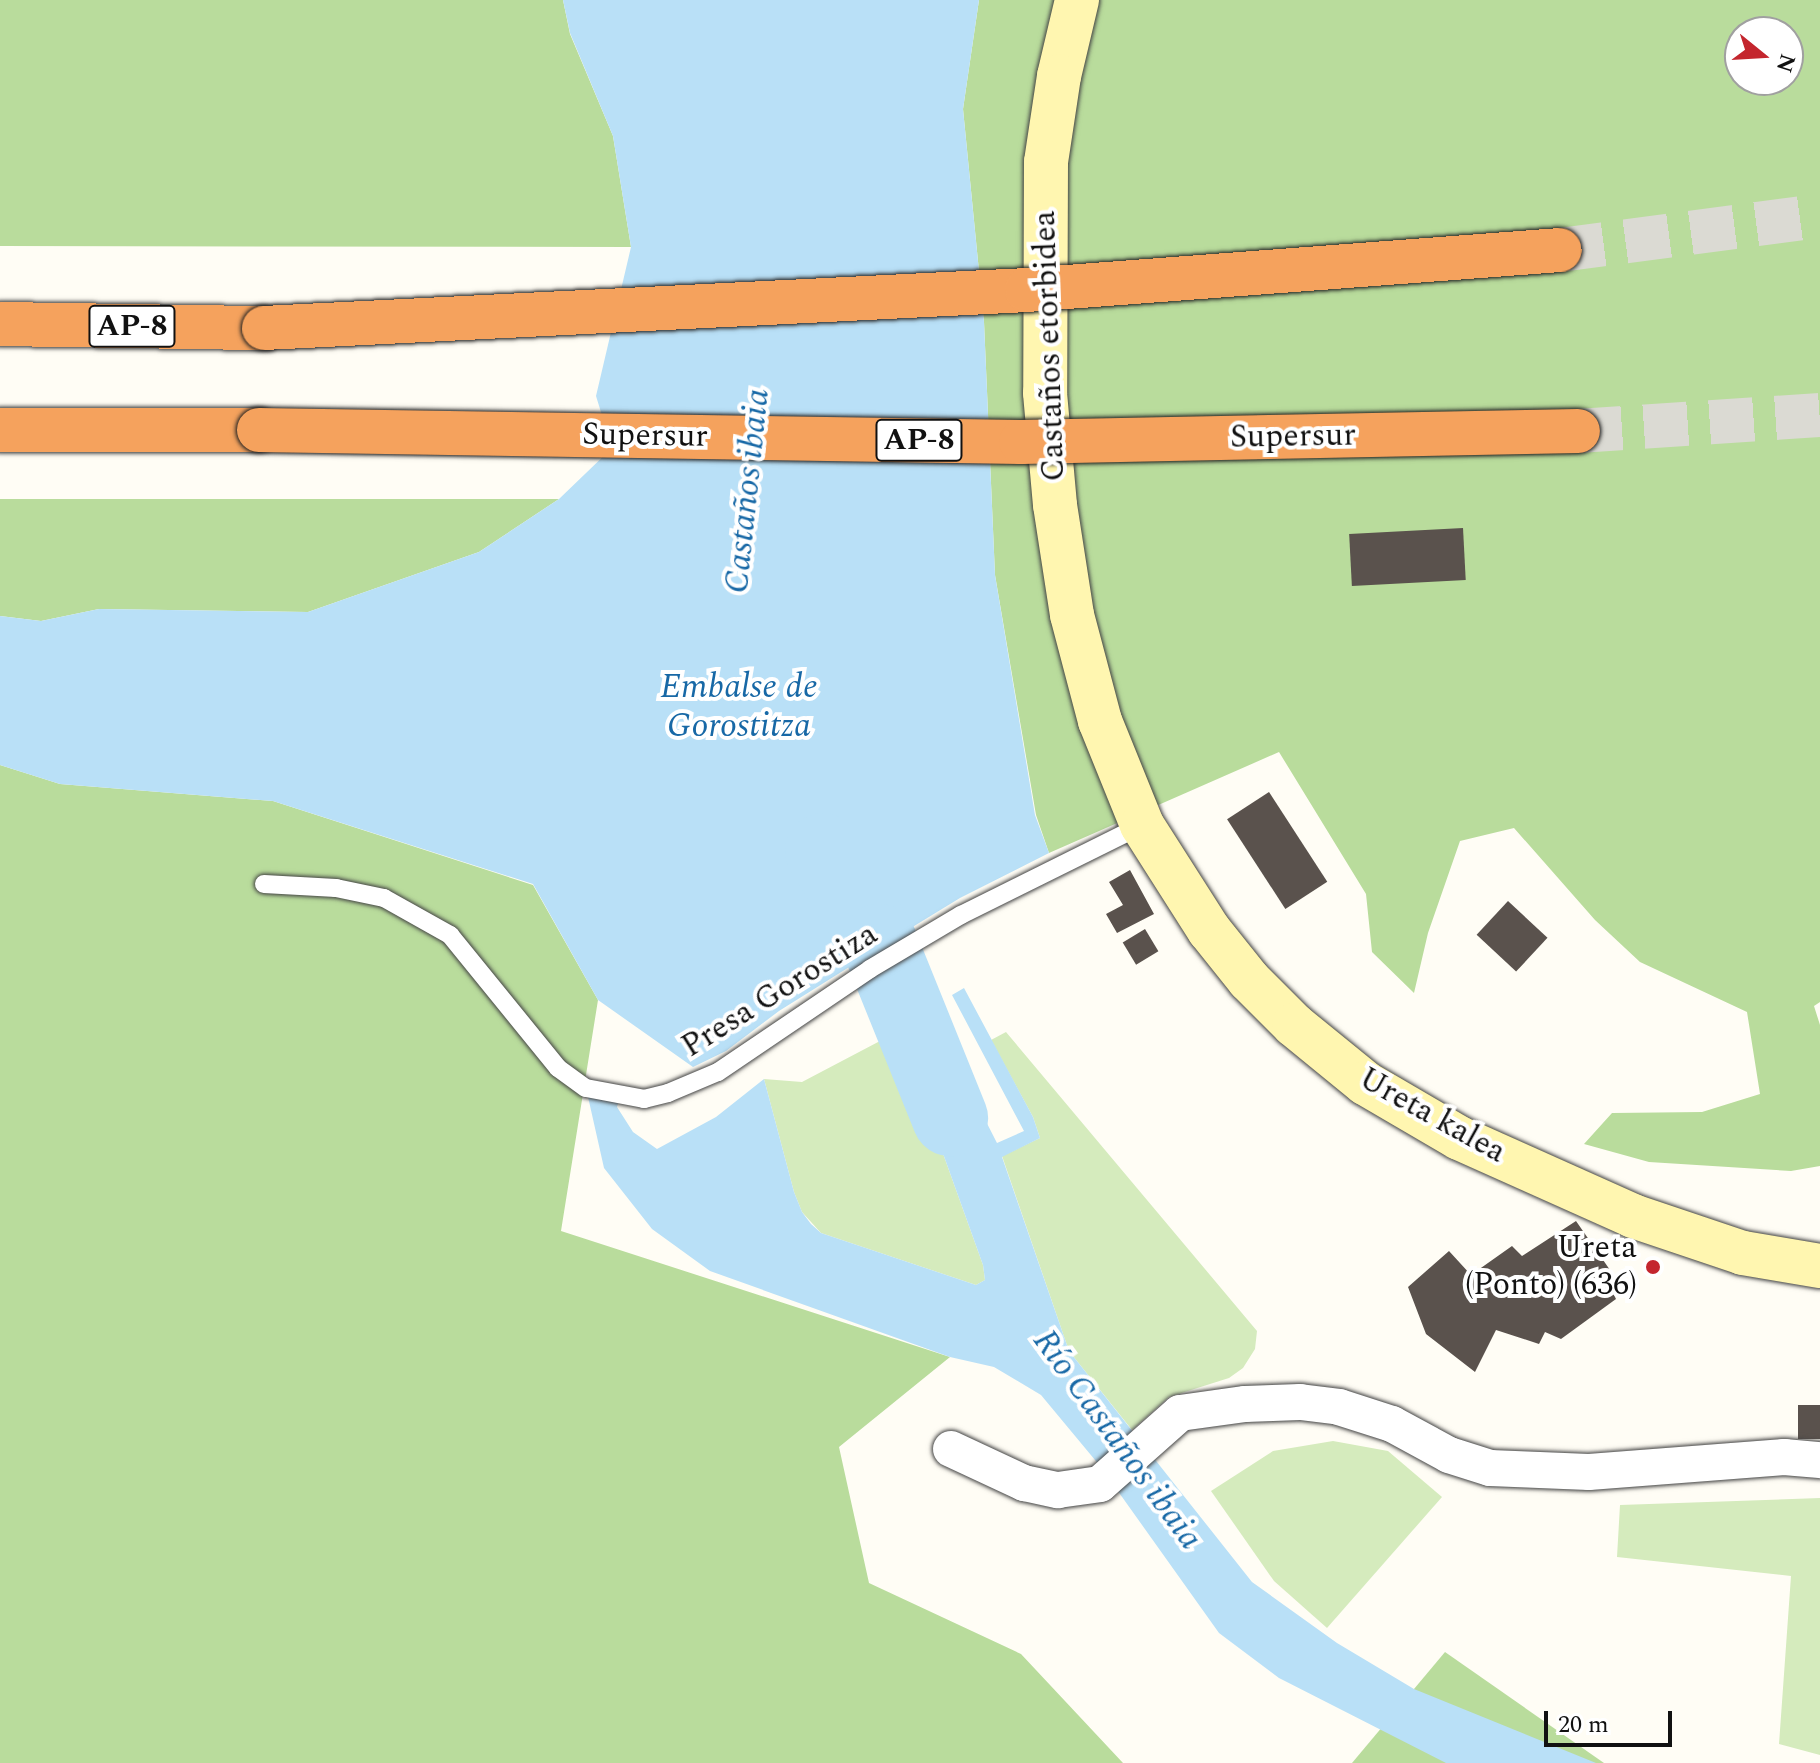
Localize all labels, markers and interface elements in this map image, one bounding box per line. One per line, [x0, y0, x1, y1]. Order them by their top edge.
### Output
north arrow [1724, 16, 1804, 96]
text: N [1767, 49, 1804, 77]
street label: Castaños etorbidea [1026, 210, 1074, 482]
road number: AP-8 [88, 300, 176, 352]
water label: Castaños ibaia [717, 387, 779, 595]
road number: AP-8 [875, 414, 963, 466]
street label: Supersur [582, 416, 708, 456]
street label: Supersur [1230, 417, 1356, 457]
water label: Embalse de Gorostitza [660, 667, 818, 746]
street label: Presa Gorostiza [675, 915, 885, 1067]
street label: Ureta kalea [1352, 1060, 1512, 1172]
place label: Ureta (Ponto) (636) [1465, 1230, 1637, 1305]
marker: Ureta (Ponto) (636) [1644, 1258, 1662, 1276]
water label: Río Castaños ibaia [1024, 1322, 1210, 1558]
scale bar [1548, 1695, 1676, 1745]
text: 20 m [1558, 1707, 1609, 1743]

